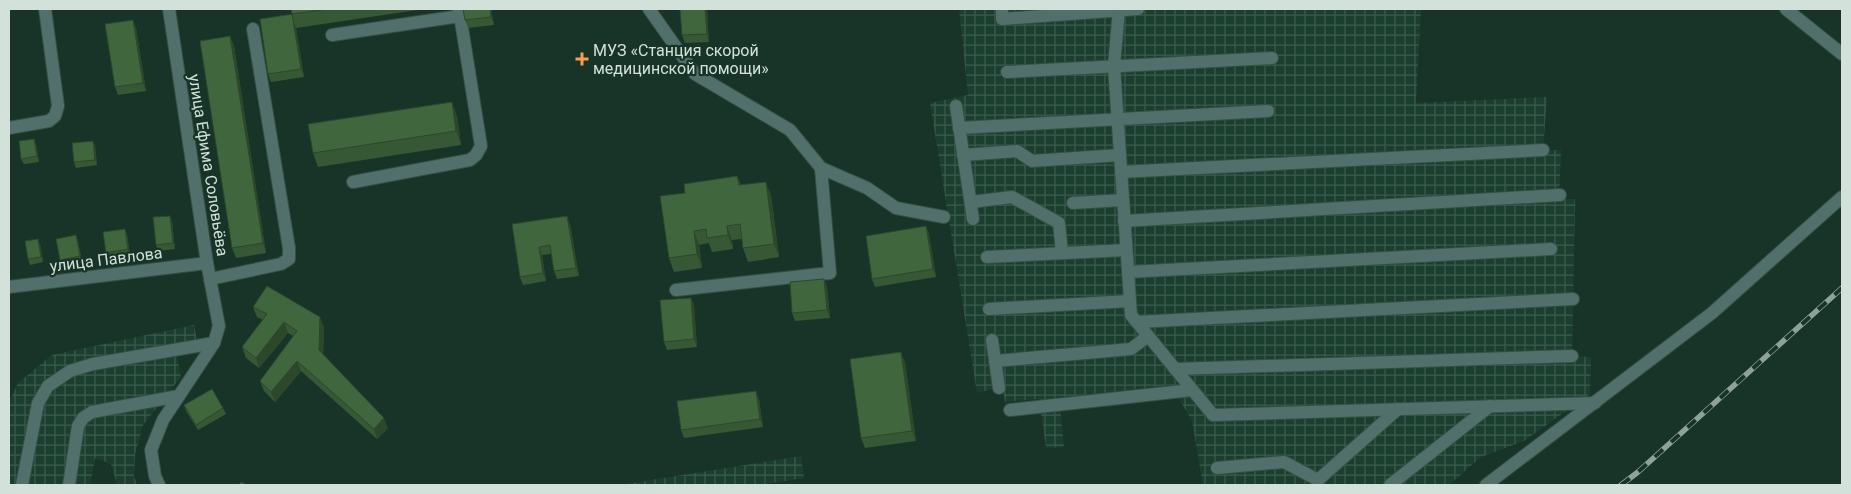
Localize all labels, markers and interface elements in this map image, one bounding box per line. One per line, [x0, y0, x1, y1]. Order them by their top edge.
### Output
place label: МУЗ «Станция скорой медицинской помощи» [593, 41, 769, 78]
marker: МУЗ «Станция скорой медицинской помощи» [575, 52, 589, 66]
street label: улица Ефима Соловьёва [185, 73, 232, 258]
street label: улица Павлова [49, 243, 163, 276]

